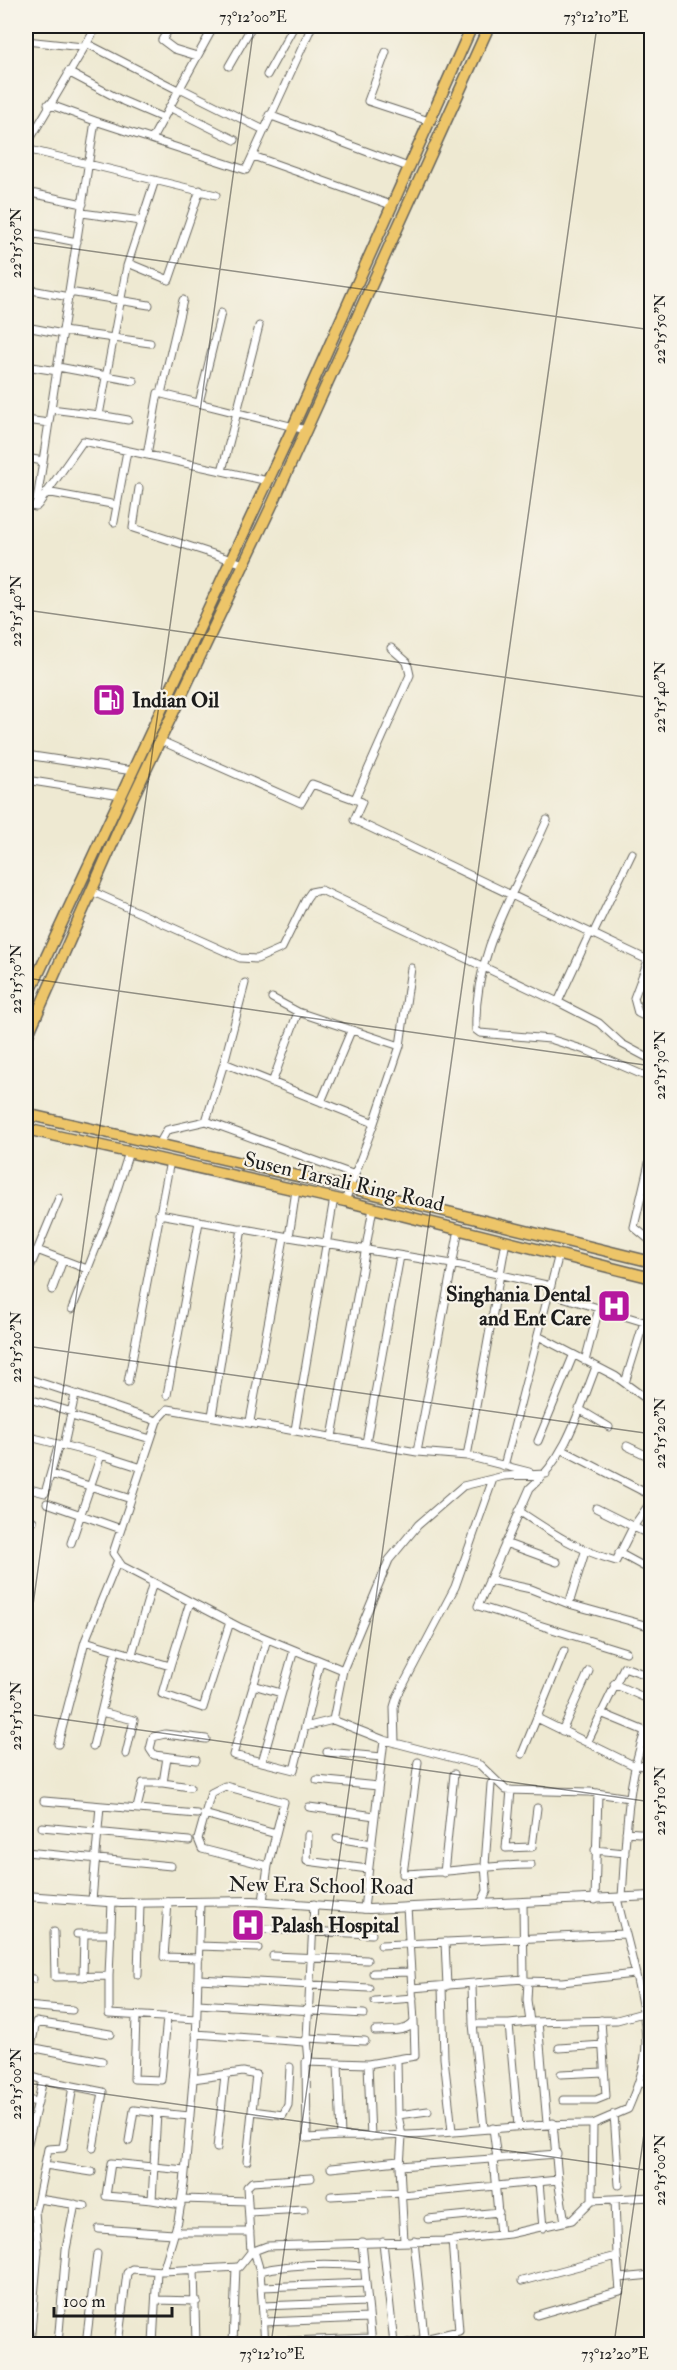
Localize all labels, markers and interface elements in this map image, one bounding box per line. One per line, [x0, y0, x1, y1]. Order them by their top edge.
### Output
text: 73°12'00"E [219, 8, 287, 27]
text: 73°12'10"E [563, 8, 629, 27]
text: 22°15'50"N [7, 207, 26, 278]
text: 22°15'50"N [651, 293, 670, 364]
text: 22°15'40"N [7, 574, 26, 647]
text: 22°15'40"N [651, 660, 670, 733]
fuel station icon: Indian Oil [91, 682, 127, 718]
place label: Indian Oil [132, 687, 220, 714]
text: 22°15'30"N [7, 944, 26, 1014]
text: 22°15'30"N [651, 1030, 670, 1100]
street label: Susen Tarsali Ring Road [241, 1146, 447, 1218]
place label: Singhania Dental and Ent Care [446, 1281, 592, 1332]
hospital icon: Singhania Dental and Ent Care [596, 1288, 632, 1324]
text: 22°15'20"N [7, 1311, 26, 1383]
text: 22°15'20"N [651, 1397, 670, 1469]
text: 22°15'10"N [7, 1681, 26, 1751]
text: 22°15'10"N [651, 1766, 670, 1836]
street label: New Era School Road [228, 1871, 415, 1901]
hospital icon: Palash Hospital [230, 1907, 266, 1943]
place label: Palash Hospital [271, 1912, 400, 1939]
text: 22°15'00"N [7, 2048, 26, 2120]
text: 22°15'00"N [651, 2134, 670, 2206]
scale bar [54, 2280, 172, 2318]
text: 100 m [63, 2290, 106, 2313]
text: 73°12'10"E [239, 2345, 305, 2364]
text: 73°12'20"E [581, 2345, 649, 2364]

